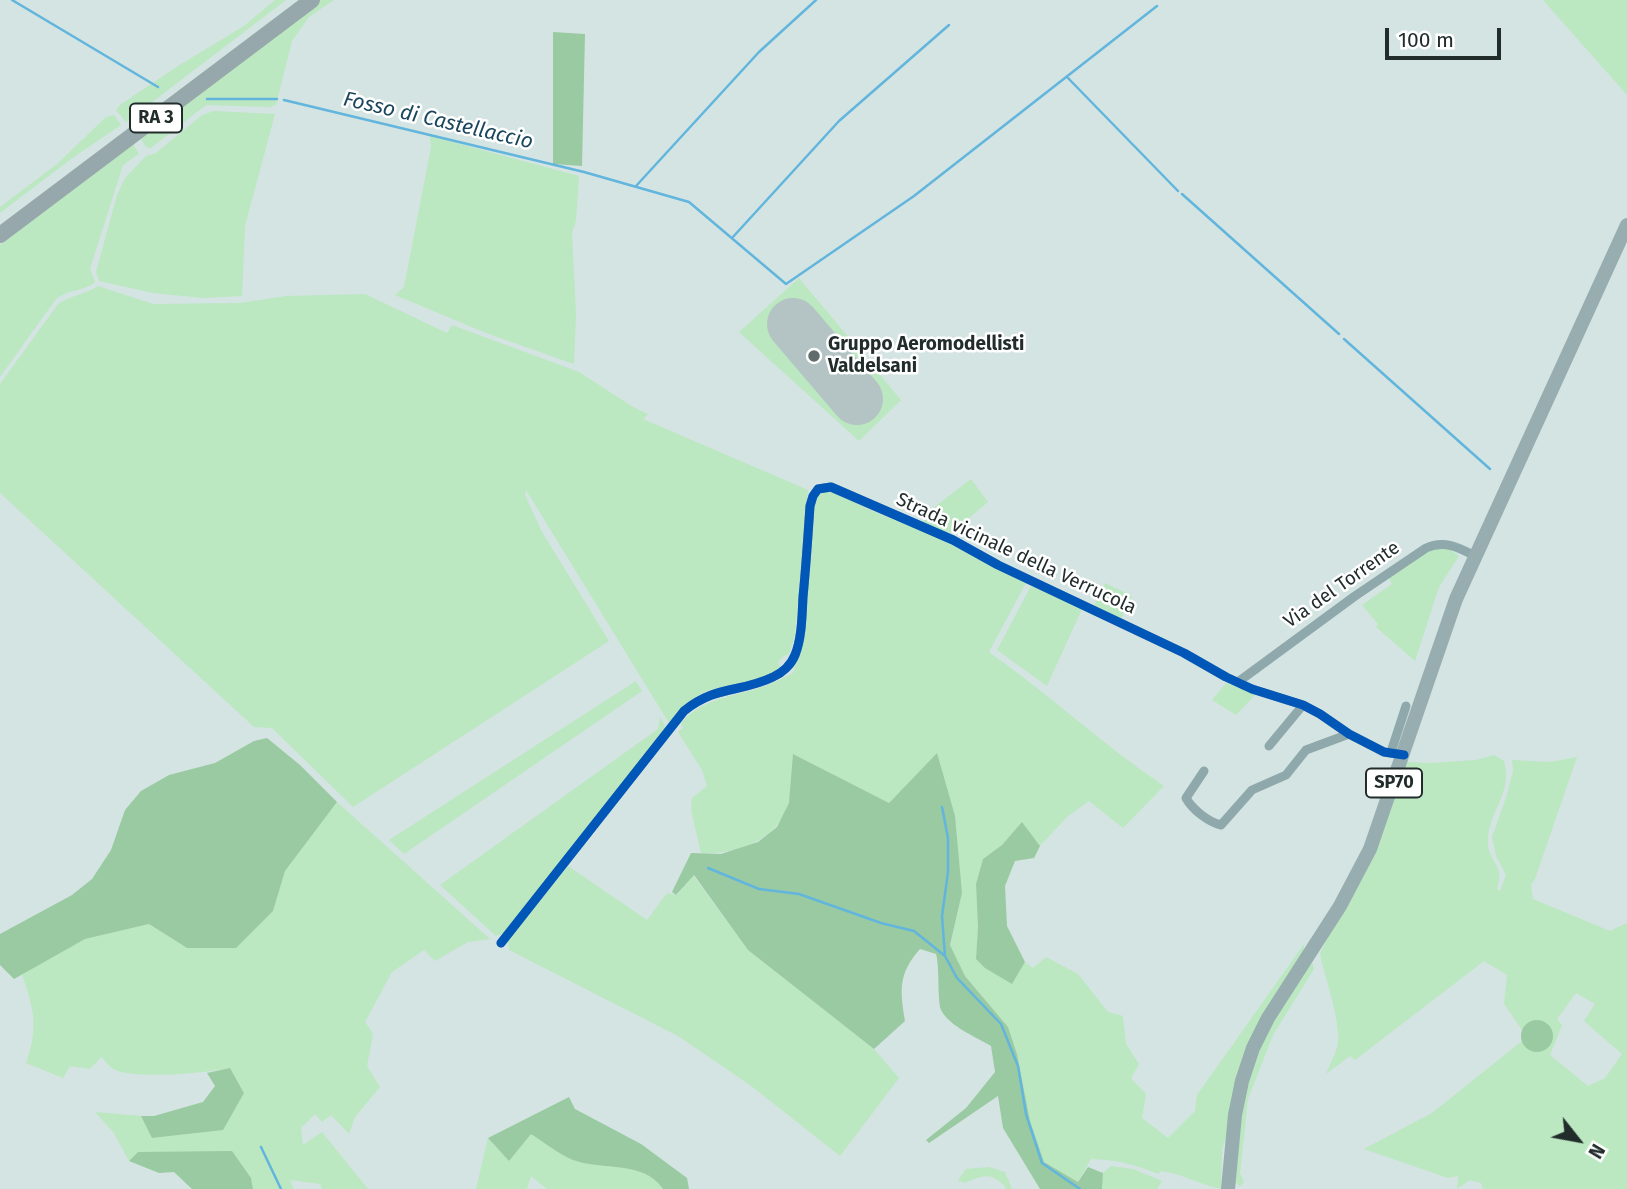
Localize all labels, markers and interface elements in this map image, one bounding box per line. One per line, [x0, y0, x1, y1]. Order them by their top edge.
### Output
scale bar [1389, 14, 1504, 58]
text: 100 m [1398, 27, 1454, 53]
water label: Fosso di Castellaccio [341, 87, 535, 155]
road number: RA 3 [130, 104, 182, 132]
place label: Gruppo Aeromodellisti Valdelsani [828, 334, 1024, 378]
marker: Gruppo Aeromodellisti Valdelsani [806, 348, 822, 364]
street label: Strada vicinale della Verrucola [892, 488, 1140, 620]
street label: Via del Torrente [1280, 537, 1404, 633]
road number: SP70 [1366, 768, 1422, 798]
north arrow [1543, 1105, 1613, 1175]
text: N [1583, 1140, 1610, 1162]

